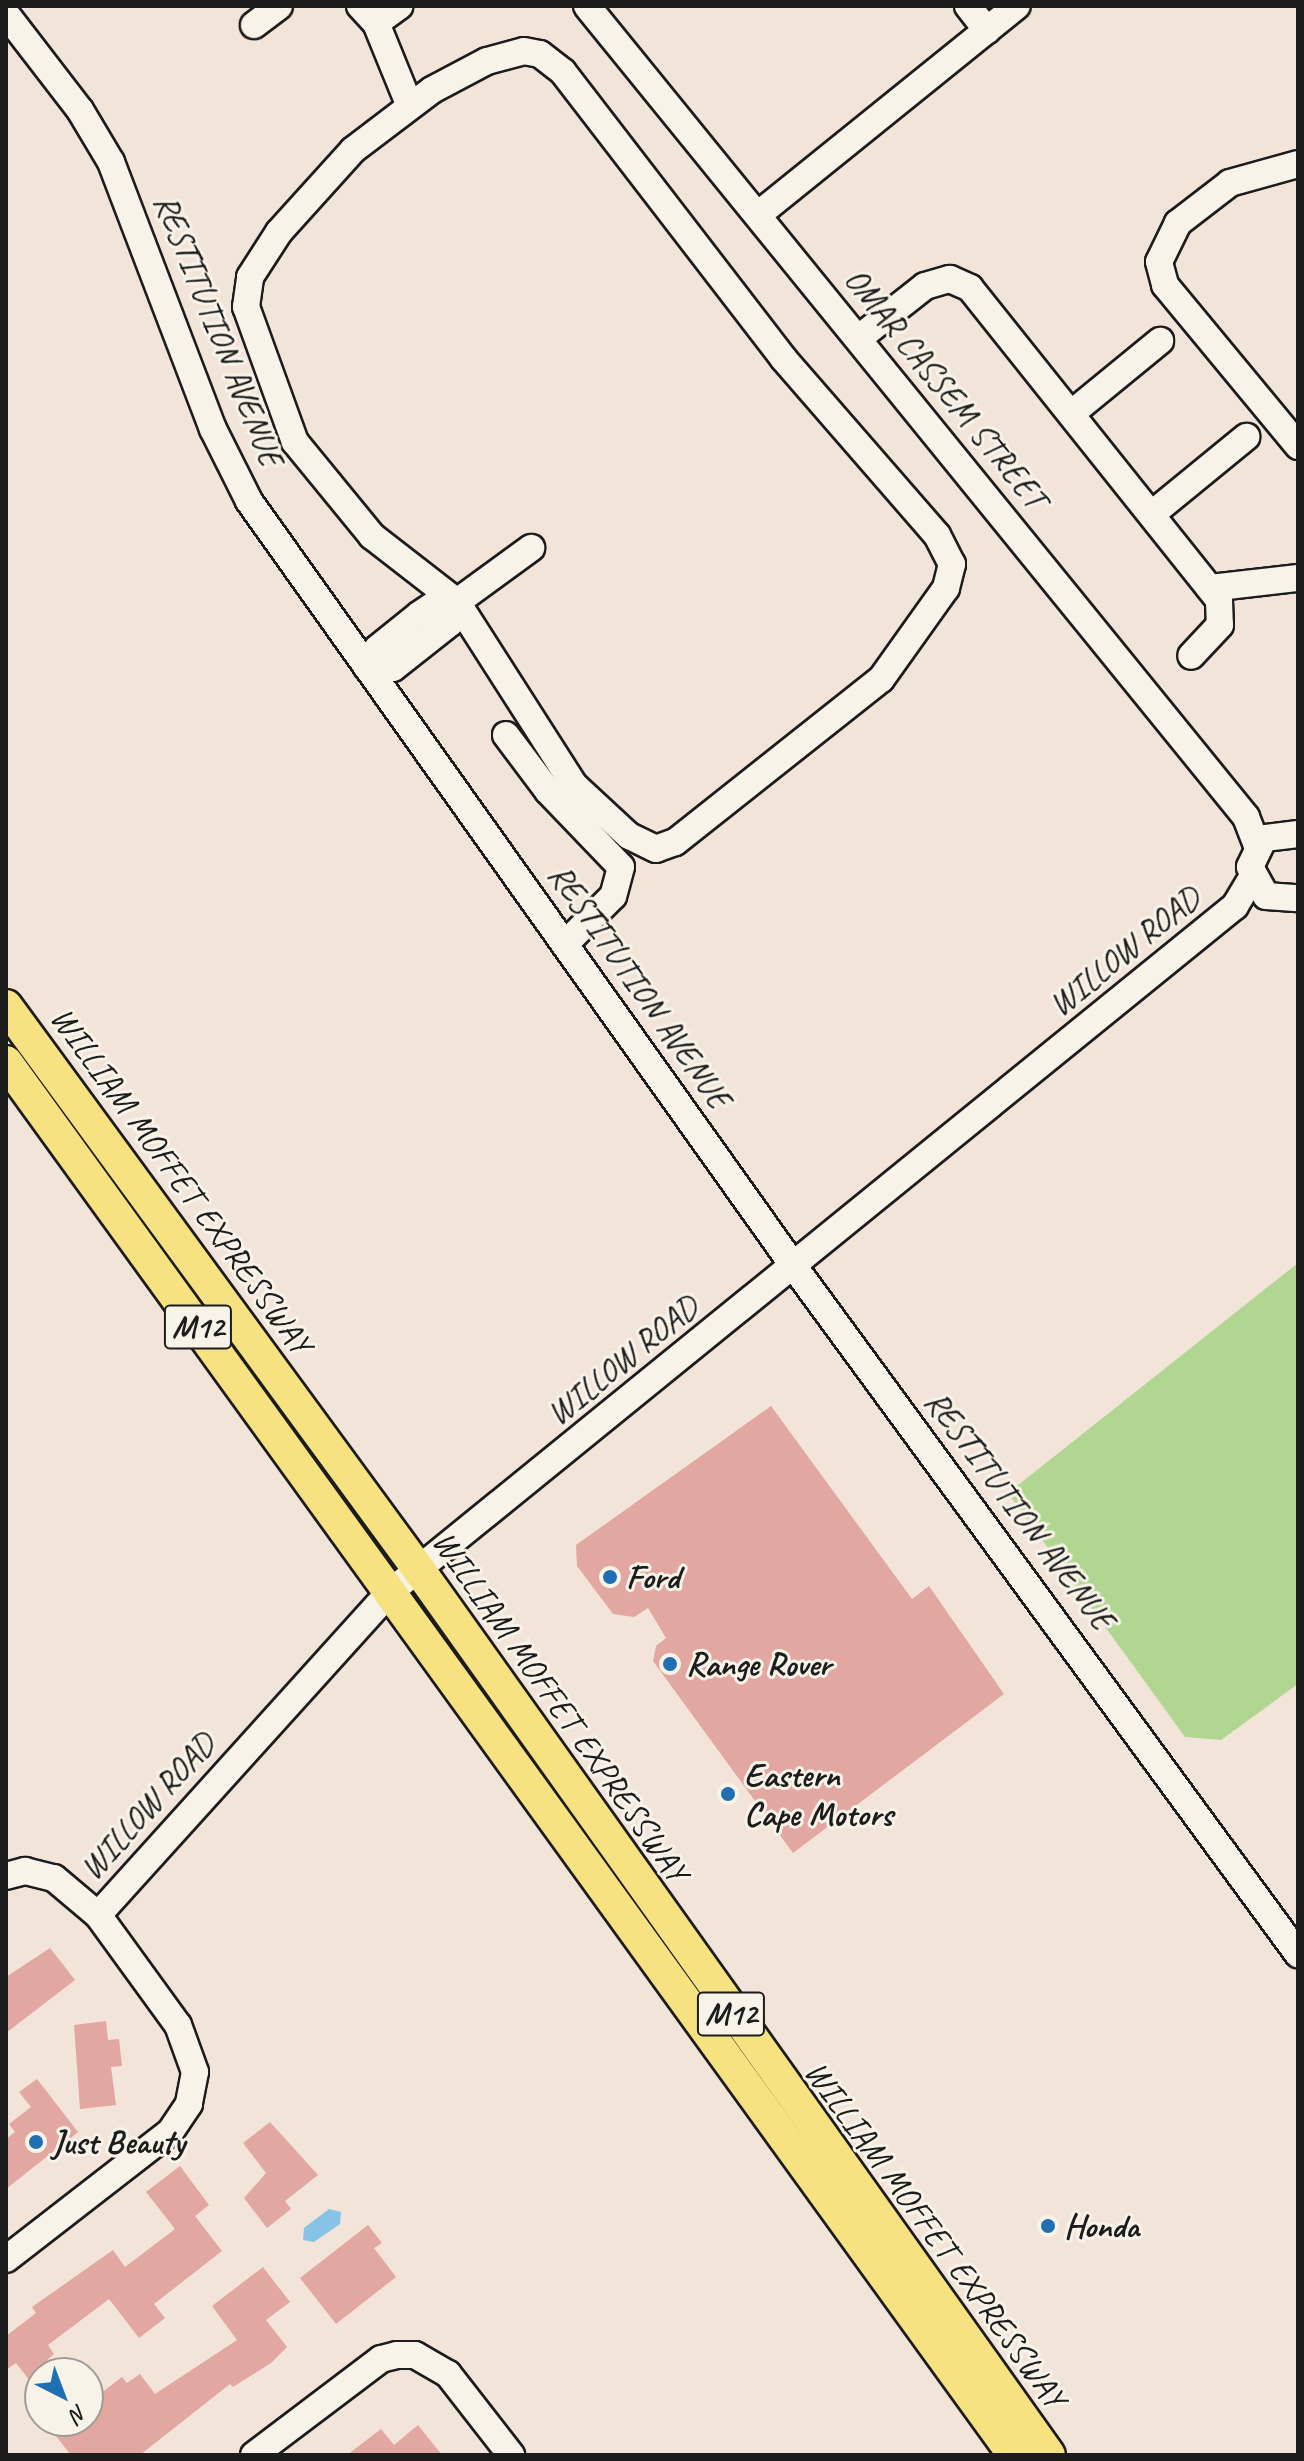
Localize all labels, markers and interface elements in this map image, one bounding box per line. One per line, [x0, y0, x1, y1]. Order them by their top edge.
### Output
street label: RESTITUTION AVENUE [146, 187, 292, 473]
street label: OMAR CASSEM STREET [837, 260, 1055, 516]
street label: RESTITUTION AVENUE [540, 855, 740, 1117]
street label: WILLOW ROAD [1040, 877, 1208, 1025]
street label: WILLIAM MOFFET EXPRESSWAY [44, 1001, 320, 1359]
street label: WILLOW ROAD [538, 1286, 706, 1434]
road number: M12 [162, 1299, 234, 1355]
street label: RESTITUTION AVENUE [916, 1382, 1124, 1638]
street label: WILLIAM MOFFET EXPRESSWAY [426, 1526, 696, 1886]
place label: Ford [626, 1557, 679, 1597]
marker: Ford [601, 1568, 619, 1586]
place label: Range Rover [686, 1644, 832, 1684]
marker: Range Rover [661, 1655, 679, 1673]
street label: WILLOW ROAD [70, 1724, 224, 1888]
place label: Eastern Cape Motors [744, 1754, 893, 1834]
marker: Eastern Cape Motors [719, 1785, 737, 1803]
road number: M12 [695, 1986, 767, 2042]
street label: WILLIAM MOFFET EXPRESSWAY [798, 2055, 1074, 2413]
place label: Just Beauty [52, 2122, 184, 2162]
marker: Just Beauty [27, 2133, 45, 2151]
place label: Honda [1064, 2206, 1139, 2246]
marker: Honda [1039, 2217, 1057, 2235]
north arrow [24, 2357, 104, 2437]
text: N [64, 2398, 93, 2428]

